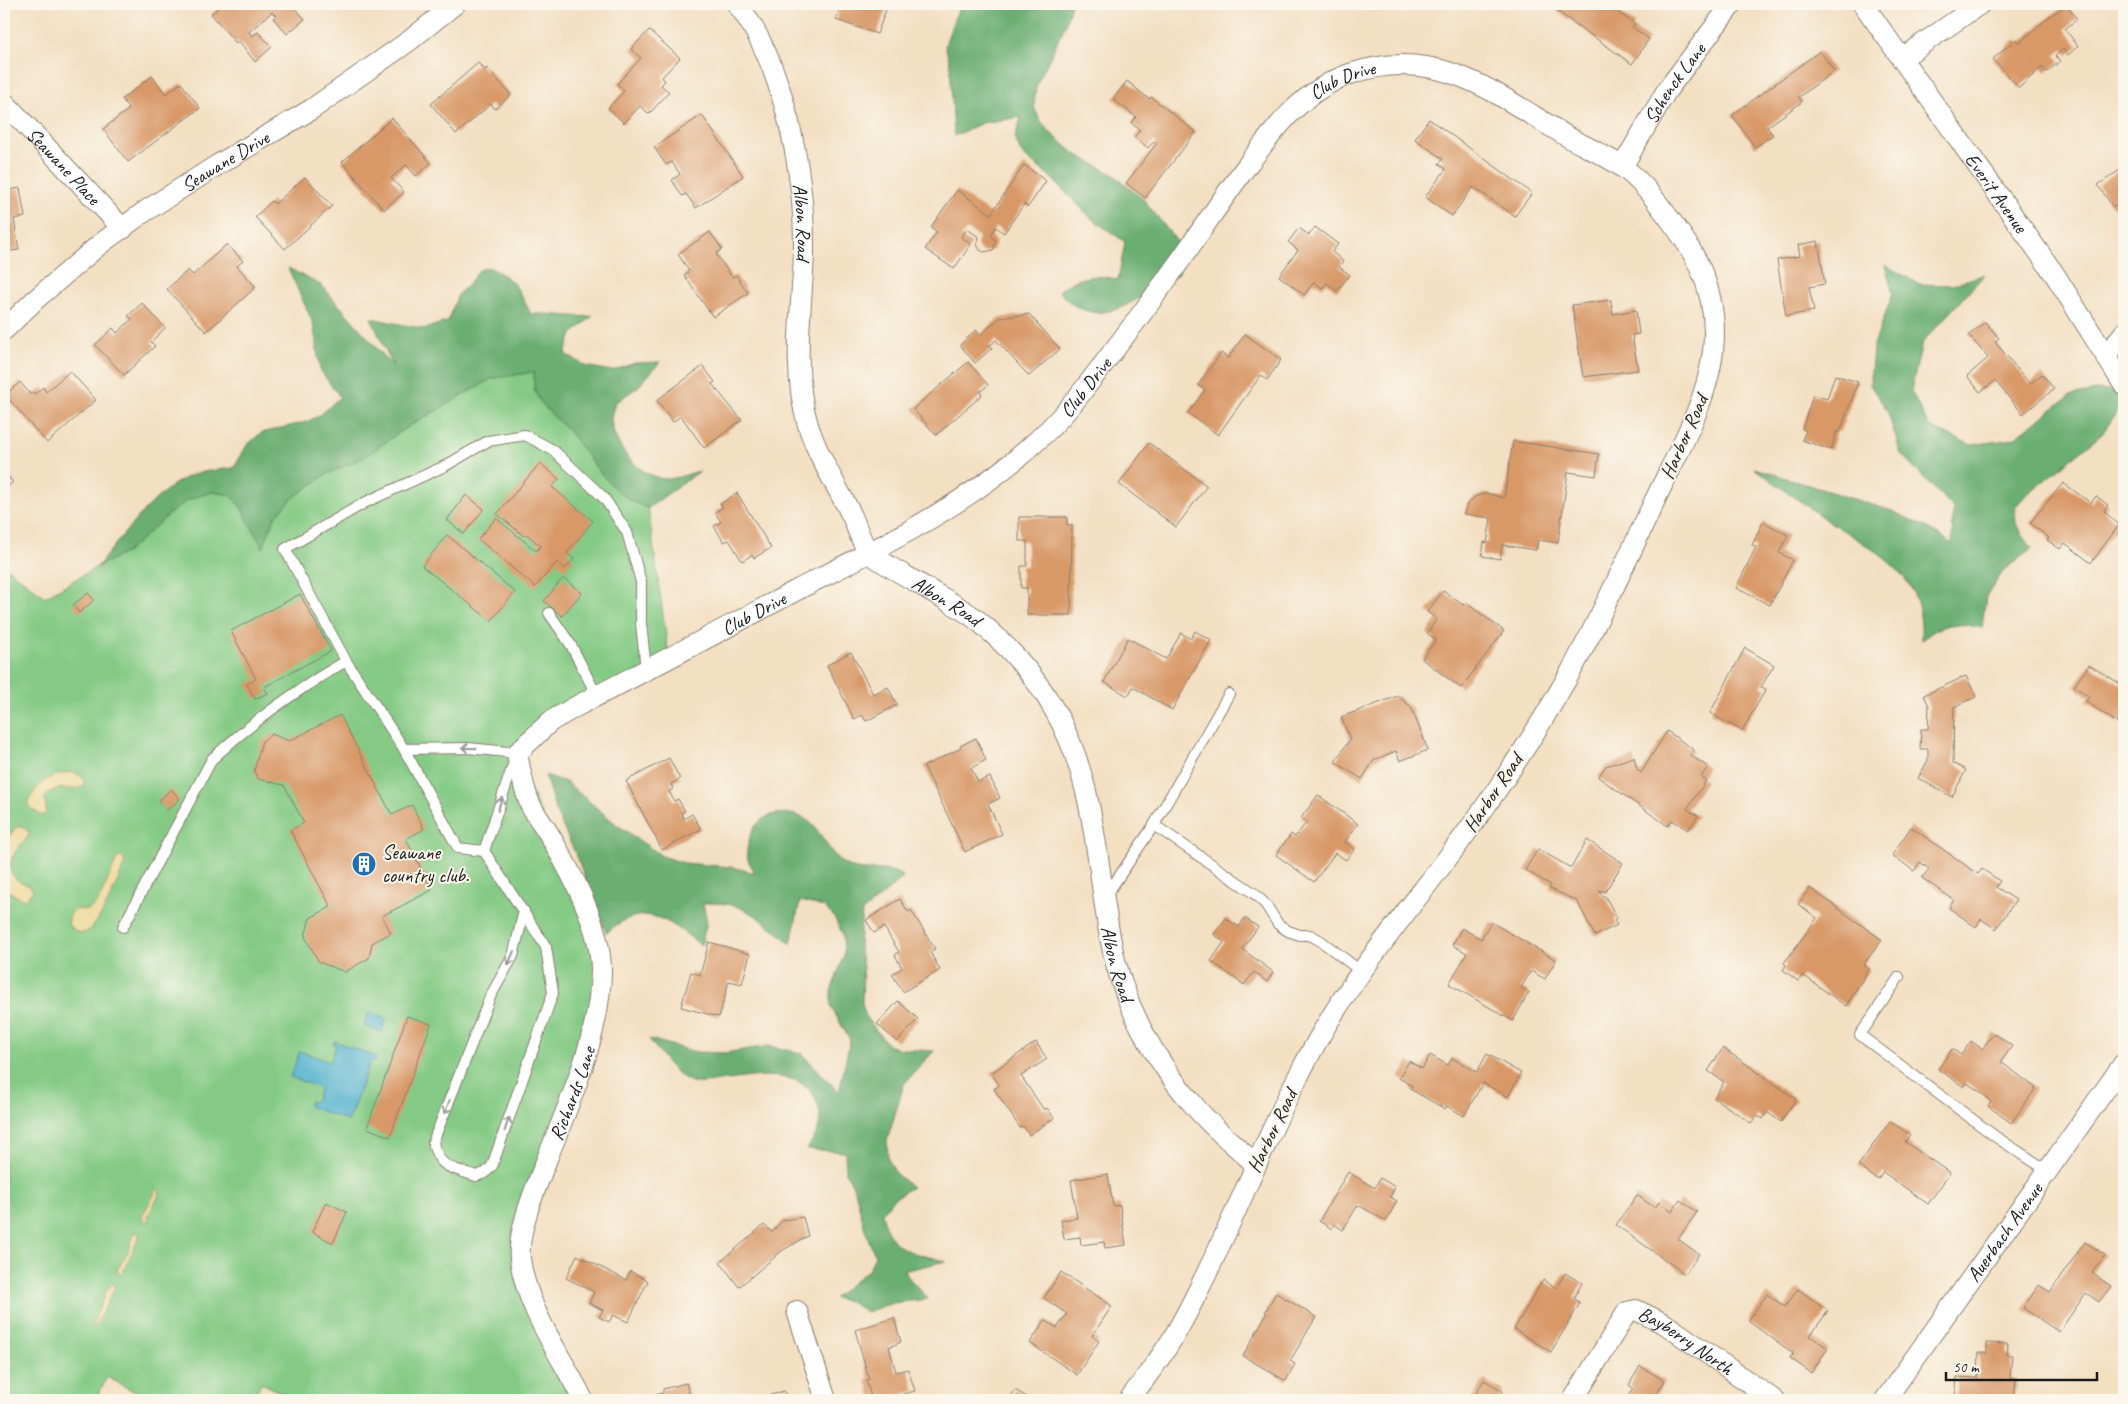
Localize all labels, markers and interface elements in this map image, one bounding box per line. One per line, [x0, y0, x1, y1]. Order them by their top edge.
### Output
street label: Schenck Lane [1638, 37, 1712, 128]
street label: Club Drive [1304, 55, 1379, 105]
street label: Seawane Place [21, 122, 107, 211]
street label: Seawane Drive [176, 124, 275, 197]
street label: Everit Avenue [1960, 148, 2034, 238]
street label: Albon Road [788, 182, 817, 264]
street label: Club Drive [1054, 351, 1118, 422]
street label: Harbor Road [1654, 388, 1715, 483]
street label: Albon Road [908, 570, 989, 633]
street label: Club Drive [717, 585, 792, 641]
one-way arrow [461, 744, 477, 753]
street label: Harbor Road [1458, 746, 1530, 837]
one-way arrow [496, 797, 505, 813]
place label: Seawane country club. [382, 840, 469, 888]
building icon: Seawane country club. [351, 851, 377, 877]
street label: Albon Road [1096, 924, 1141, 1008]
one-way arrow [506, 950, 516, 965]
street label: Richards Lane [543, 1042, 601, 1144]
street label: Harbor Road [1241, 1083, 1304, 1177]
one-way arrow [442, 1098, 451, 1114]
one-way arrow [503, 1117, 512, 1133]
street label: Auerbach Avenue [1961, 1176, 2049, 1286]
street label: Bayberry North [1634, 1301, 1739, 1381]
scale bar [1946, 1349, 2097, 1381]
text: 50 m [1953, 1358, 1980, 1377]

